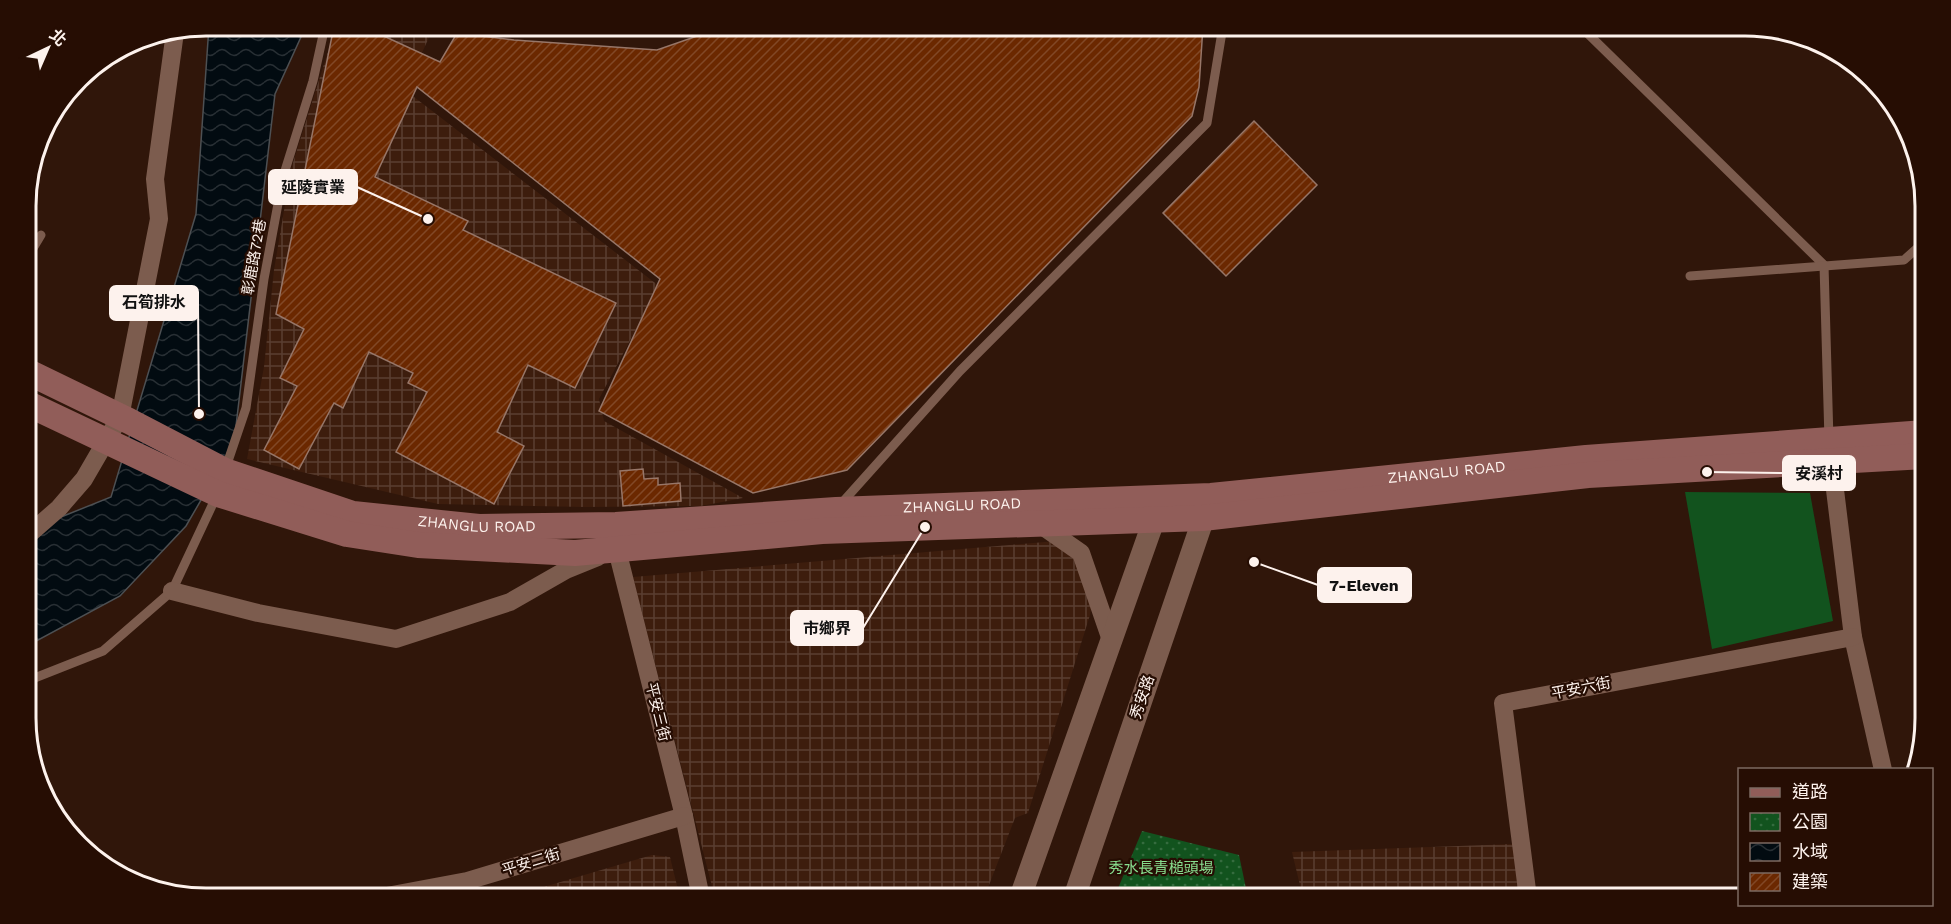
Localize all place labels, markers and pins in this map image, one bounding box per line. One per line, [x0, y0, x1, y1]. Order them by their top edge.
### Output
callout: 延陵實業 [269, 170, 357, 204]
callout: 石筍排水 [110, 286, 198, 320]
callout: 安溪村 [1783, 456, 1855, 490]
callout: 7-Eleven [1318, 568, 1411, 602]
callout: 市鄉界 [791, 611, 863, 645]

